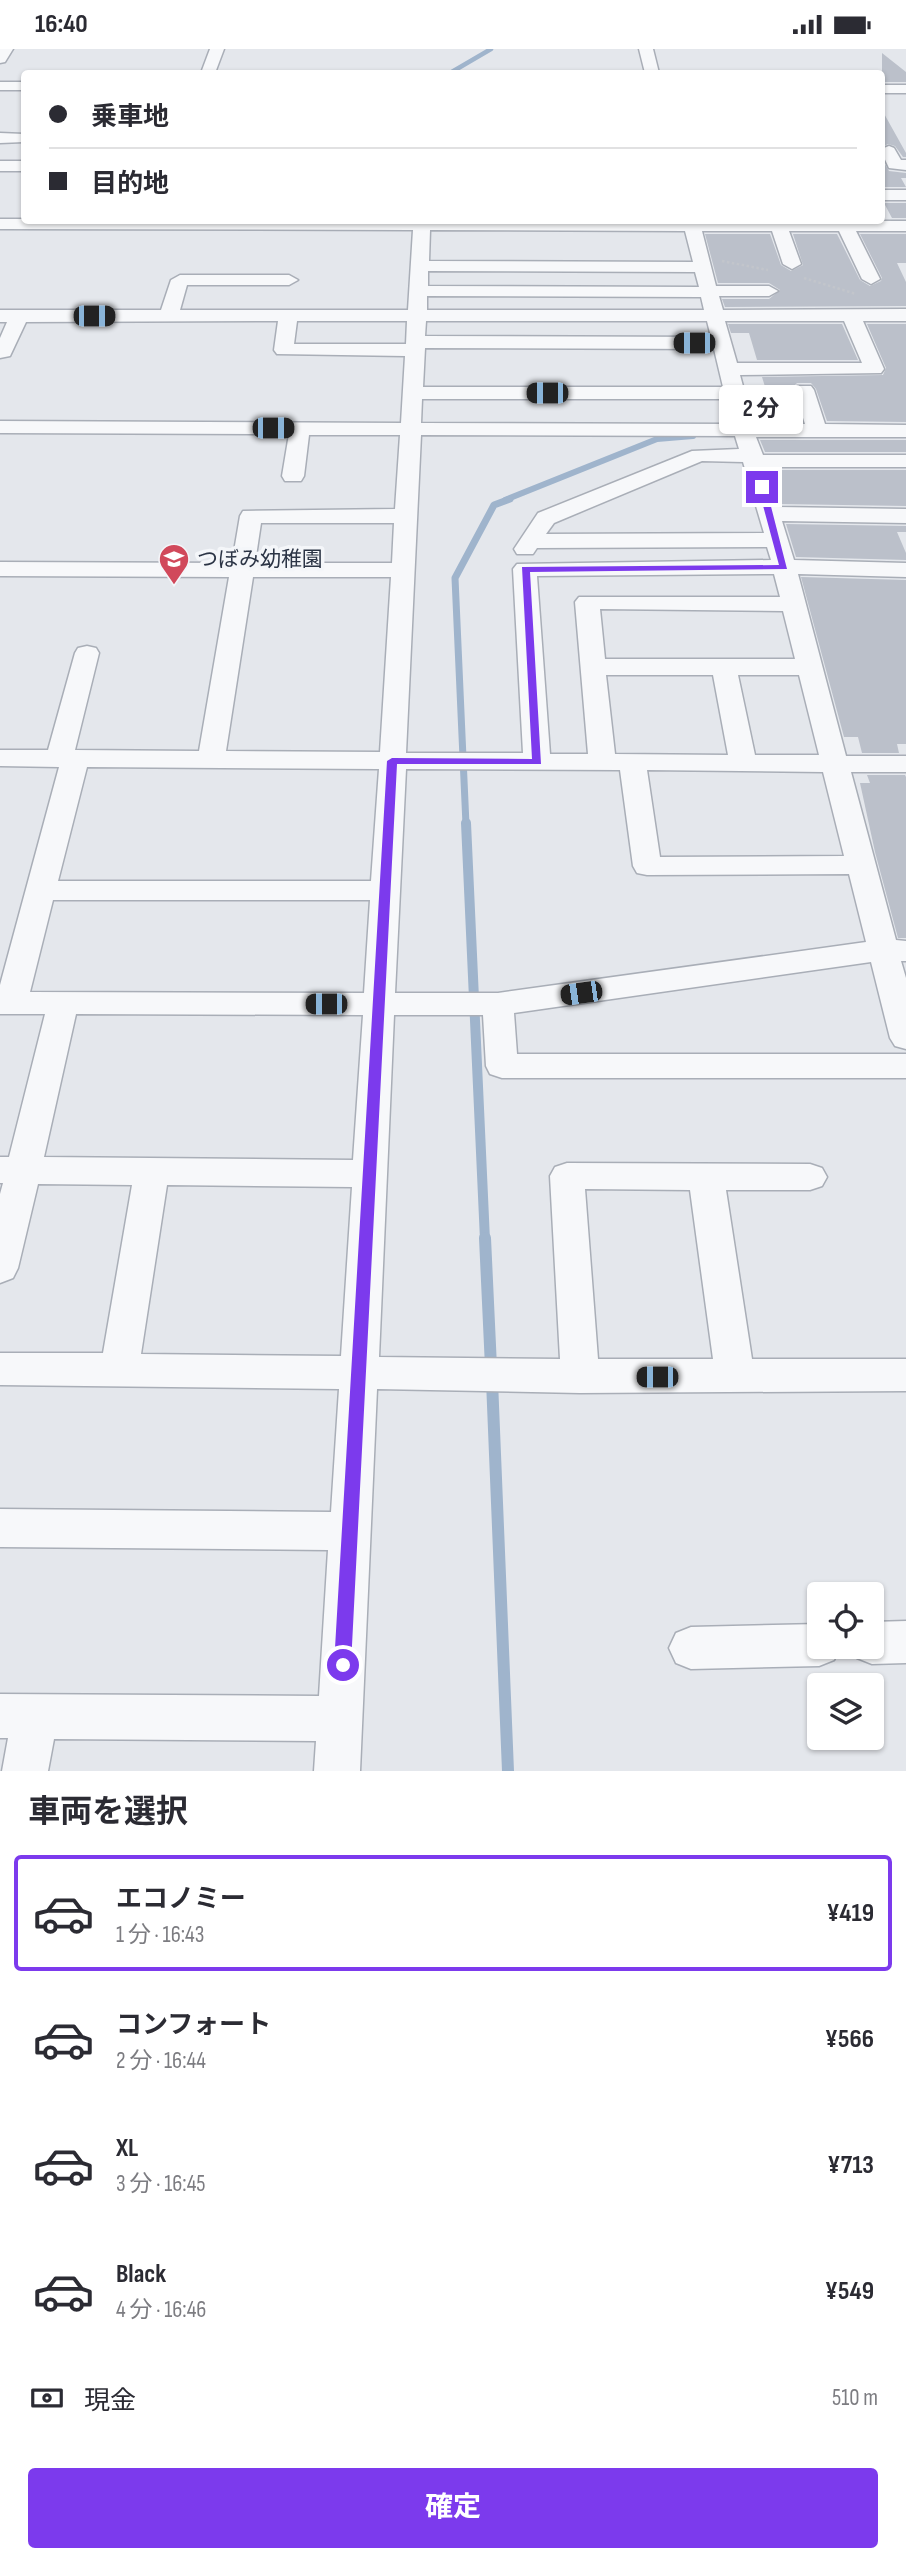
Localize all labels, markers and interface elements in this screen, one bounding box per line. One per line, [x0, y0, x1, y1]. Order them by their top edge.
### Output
text: 16:40 [35, 9, 88, 40]
text: 乗車地 [91, 102, 169, 133]
text: 目的地 [91, 169, 169, 200]
car [74, 306, 116, 327]
car [674, 333, 716, 354]
car [527, 383, 569, 404]
callout: 2 分 [720, 385, 804, 435]
text: 2 分 [743, 395, 779, 423]
car [253, 418, 295, 439]
route end [746, 471, 778, 503]
school or university icon: つぼみ幼稚園 [157, 542, 191, 586]
place label: つぼみ幼稚園 [197, 547, 323, 572]
car [559, 980, 604, 1006]
car [306, 994, 348, 1015]
car [637, 1367, 679, 1388]
map controls [807, 1582, 884, 1750]
button: locate [807, 1582, 884, 1659]
route start [327, 1649, 359, 1681]
button: layers [807, 1673, 884, 1750]
text: 車両を選択 [28, 1793, 188, 1832]
icon: car [32, 1882, 95, 1945]
text: エコノミー [116, 1884, 246, 1915]
text: ¥419 [826, 1898, 874, 1929]
text: 1 分 · 16:43 [116, 1921, 204, 1949]
icon: car [32, 2008, 95, 2071]
text: コンフォート [116, 2010, 271, 2041]
text: ¥566 [825, 2024, 874, 2055]
text: 2 分 · 16:44 [116, 2047, 206, 2075]
text: XL [116, 2133, 138, 2164]
icon: car [32, 2134, 95, 2197]
text: ¥713 [827, 2150, 874, 2181]
text: 3 分 · 16:45 [116, 2170, 206, 2198]
text: Black [116, 2259, 166, 2290]
icon: car [32, 2260, 95, 2323]
text: ¥549 [825, 2276, 874, 2307]
text: 4 分 · 16:46 [116, 2296, 206, 2324]
icon: cash [28, 2379, 66, 2417]
text: 510 m [832, 2384, 878, 2412]
text: 現金 [84, 2386, 136, 2417]
button: 確定 [28, 2468, 878, 2548]

